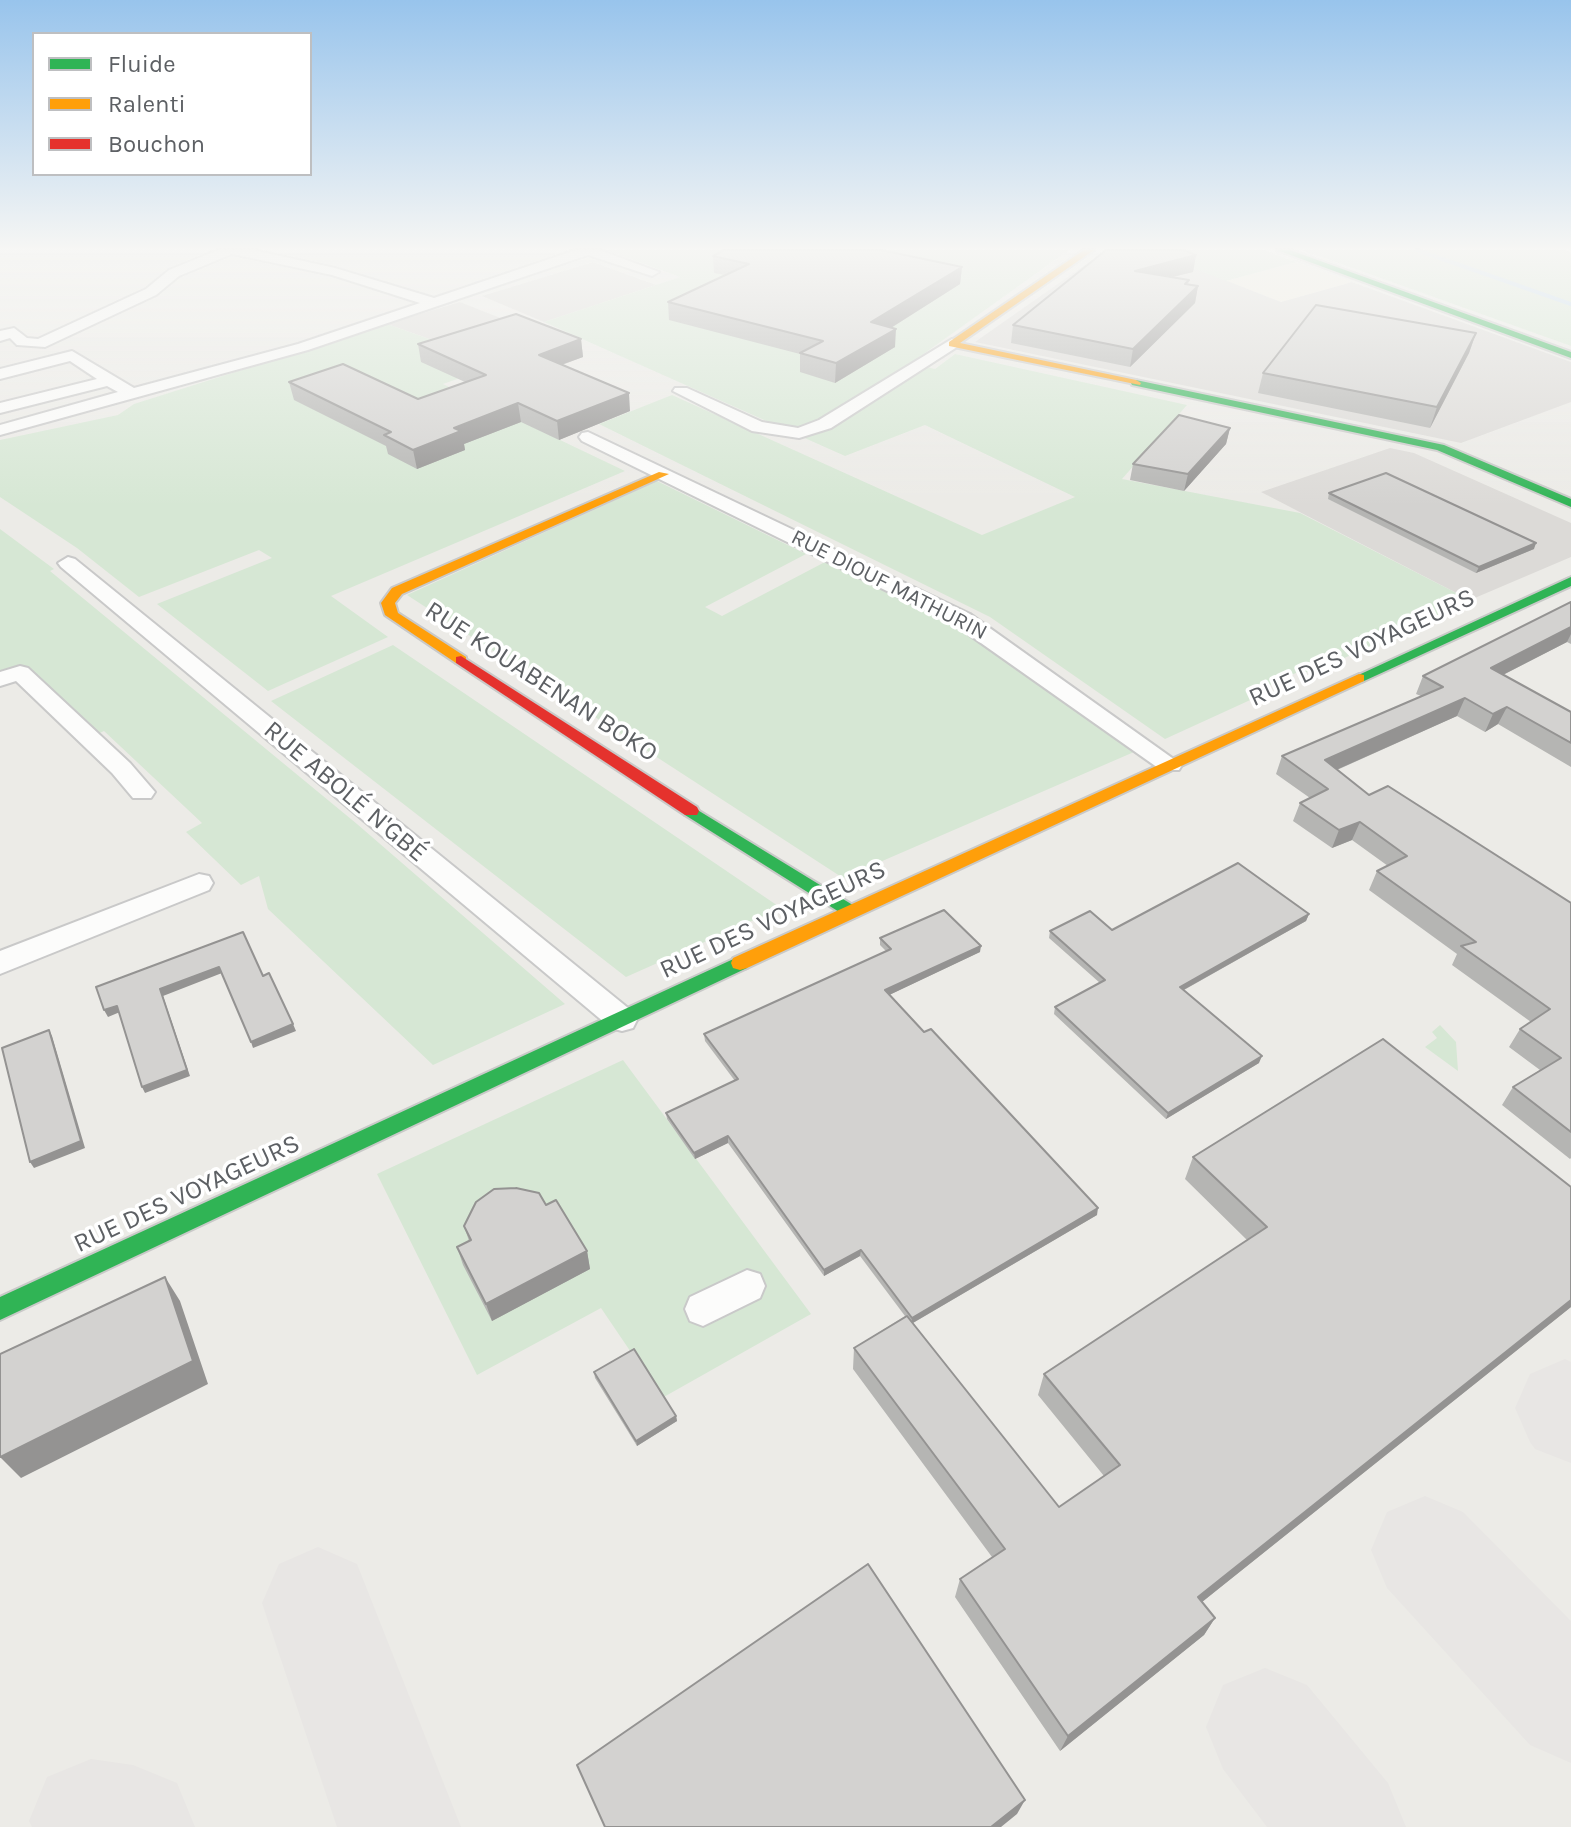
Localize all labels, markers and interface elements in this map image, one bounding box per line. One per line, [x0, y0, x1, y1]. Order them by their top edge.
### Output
legend [32, 32, 312, 176]
text: Fluide [108, 50, 176, 78]
text: Ralenti [108, 90, 186, 118]
text: Bouchon [108, 130, 205, 158]
street label: RUE DIOUF MATHURIN [787, 524, 991, 646]
street label: RUE DES VOYAGEURS [1244, 582, 1480, 714]
street label: RUE KOUABENAN BOKO [419, 595, 663, 769]
street label: RUE ABOLÉ N'GBÉ [257, 715, 433, 869]
street label: RUE DES VOYAGEURS [655, 854, 891, 986]
street label: RUE DES VOYAGEURS [69, 1128, 305, 1260]

